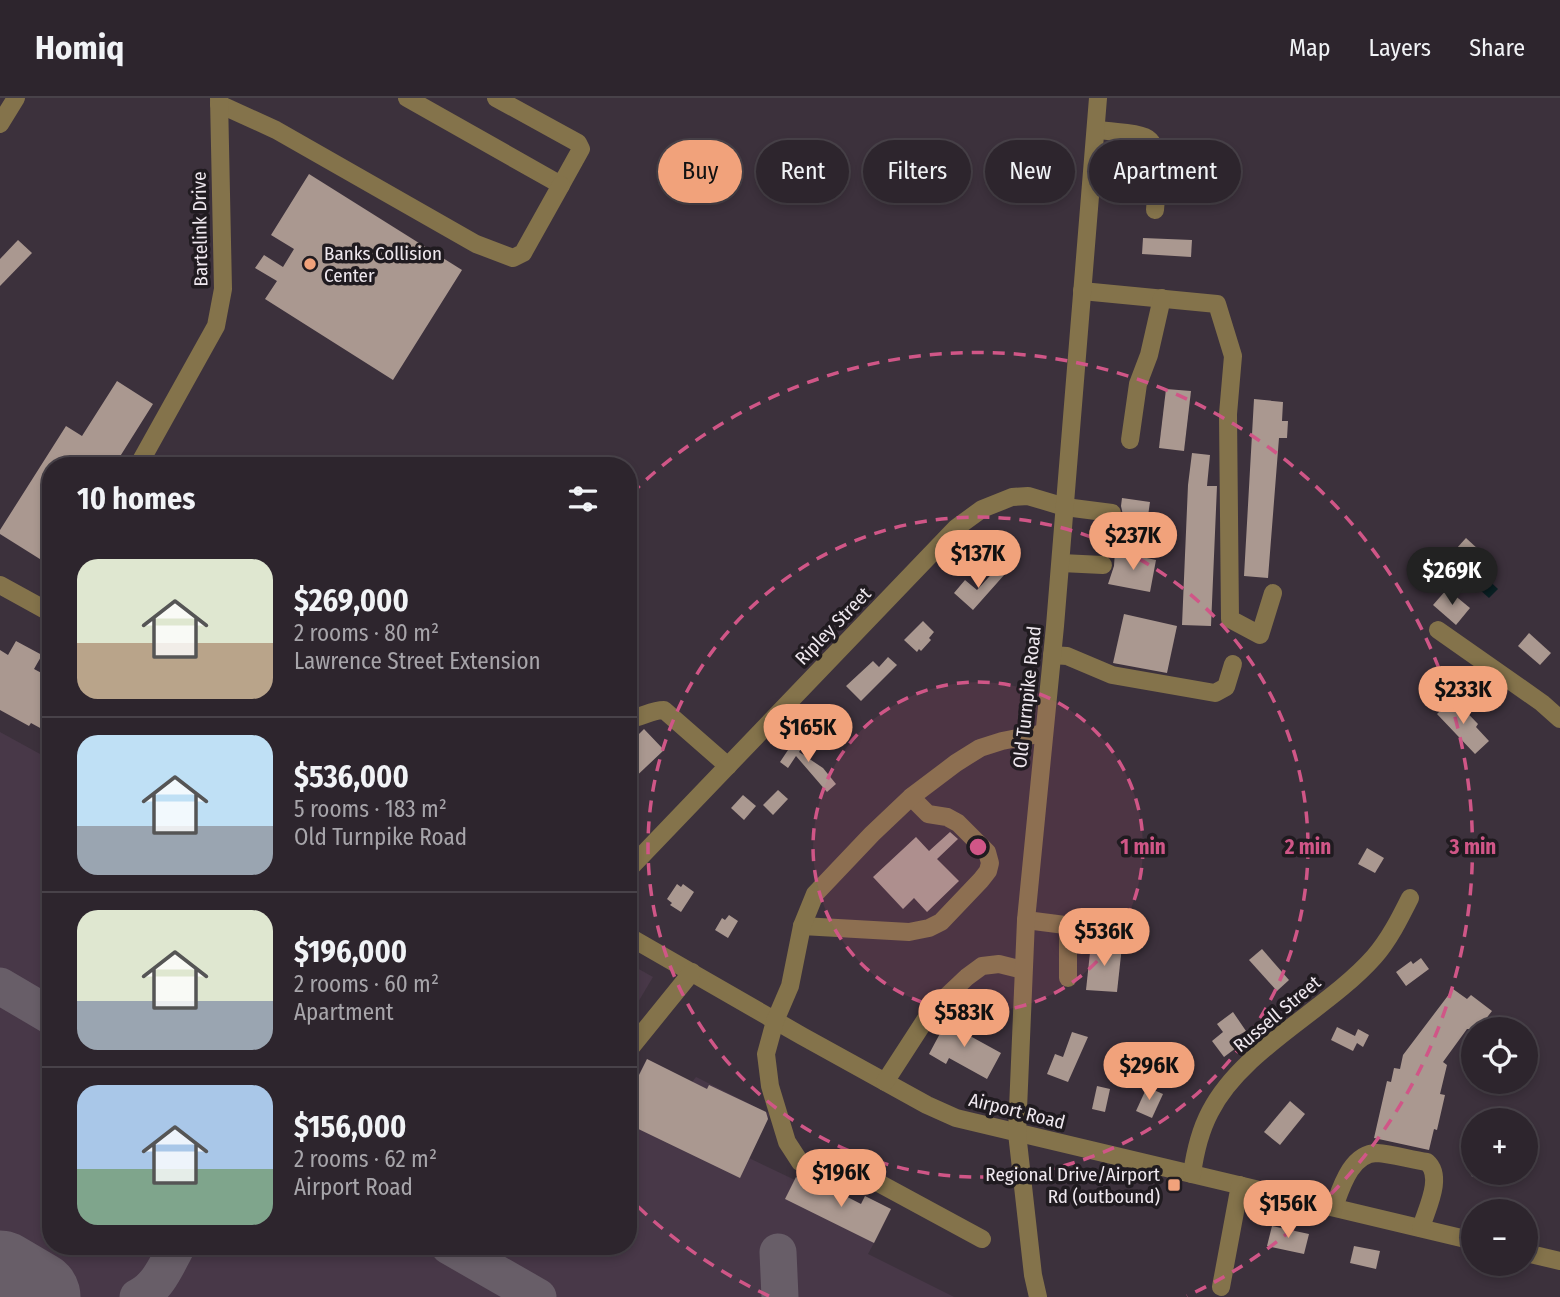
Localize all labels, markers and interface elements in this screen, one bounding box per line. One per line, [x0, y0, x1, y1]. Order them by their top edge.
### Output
text: Homiq [35, 28, 124, 68]
text: Map [1289, 34, 1331, 62]
text: Layers [1369, 34, 1431, 62]
text: Share [1469, 34, 1525, 62]
chip: Buy [658, 140, 742, 203]
chip: Rent [756, 140, 849, 203]
chip: Filters [863, 140, 971, 203]
chip: New [985, 140, 1075, 203]
chip: Apartment [1089, 140, 1241, 203]
street label: Bartelink Drive [187, 171, 213, 287]
place label: Banks Collision Center [324, 242, 442, 287]
marker: Banks Collision Center [302, 256, 318, 272]
icon: filters [564, 480, 602, 518]
text: 10 homes [77, 481, 195, 517]
pin: $237K [1084, 512, 1182, 572]
text: $237K [1105, 521, 1161, 549]
pin: $137K [929, 531, 1027, 590]
text: $137K [951, 539, 1005, 567]
pin: $269K [1403, 547, 1501, 607]
text: $269K [1423, 556, 1481, 584]
street label: Ripley Street [790, 582, 876, 670]
text: $269,000 [294, 583, 409, 619]
icon: home [133, 587, 217, 671]
text: 2 rooms · 80 m² [294, 619, 439, 647]
street label: Old Turnpike Road [1008, 625, 1046, 769]
text: Lawrence Street Extension [294, 647, 541, 675]
pin: $233K [1414, 666, 1512, 726]
text: $233K [1435, 675, 1492, 703]
pin: $165K [759, 704, 857, 764]
text: $165K [780, 713, 836, 741]
text: $536,000 [294, 759, 409, 795]
icon: home [133, 763, 217, 847]
text: 5 rooms · 183 m² [294, 795, 447, 823]
text: Old Turnpike Road [294, 823, 467, 851]
text: 1 min [1120, 834, 1166, 860]
text: 2 min [1284, 834, 1331, 860]
text: 3 min [1449, 834, 1496, 860]
centre of rings [966, 835, 990, 859]
pin: $536K [1055, 908, 1153, 968]
text: $536K [1075, 917, 1133, 945]
text: $196,000 [294, 934, 407, 970]
icon: home [133, 938, 217, 1022]
text: 2 rooms · 60 m² [294, 970, 439, 998]
street label: Russell Street [1229, 970, 1326, 1057]
pin: $583K [915, 990, 1013, 1049]
text: Apartment [294, 998, 394, 1026]
text: $583K [934, 998, 994, 1026]
map controls [1461, 1017, 1538, 1276]
button: locate [1461, 1017, 1538, 1094]
pin: $296K [1100, 1042, 1198, 1102]
text: $296K [1119, 1051, 1179, 1079]
street label: Airport Road [967, 1088, 1067, 1134]
button: + [1461, 1108, 1538, 1185]
text: $156,000 [294, 1109, 406, 1145]
icon: home [133, 1113, 217, 1197]
text: 2 rooms · 62 m² [294, 1145, 437, 1173]
pin: $196K [792, 1150, 890, 1209]
text: $196K [812, 1158, 870, 1186]
place label: Regional Drive/Airport Rd (outbound) [985, 1163, 1161, 1208]
text: Airport Road [294, 1173, 413, 1201]
marker: Regional Drive/Airport Rd (outbound) [1166, 1177, 1182, 1193]
pin: $156K [1239, 1180, 1337, 1240]
text: $156K [1259, 1189, 1317, 1217]
button: − [1461, 1199, 1538, 1276]

